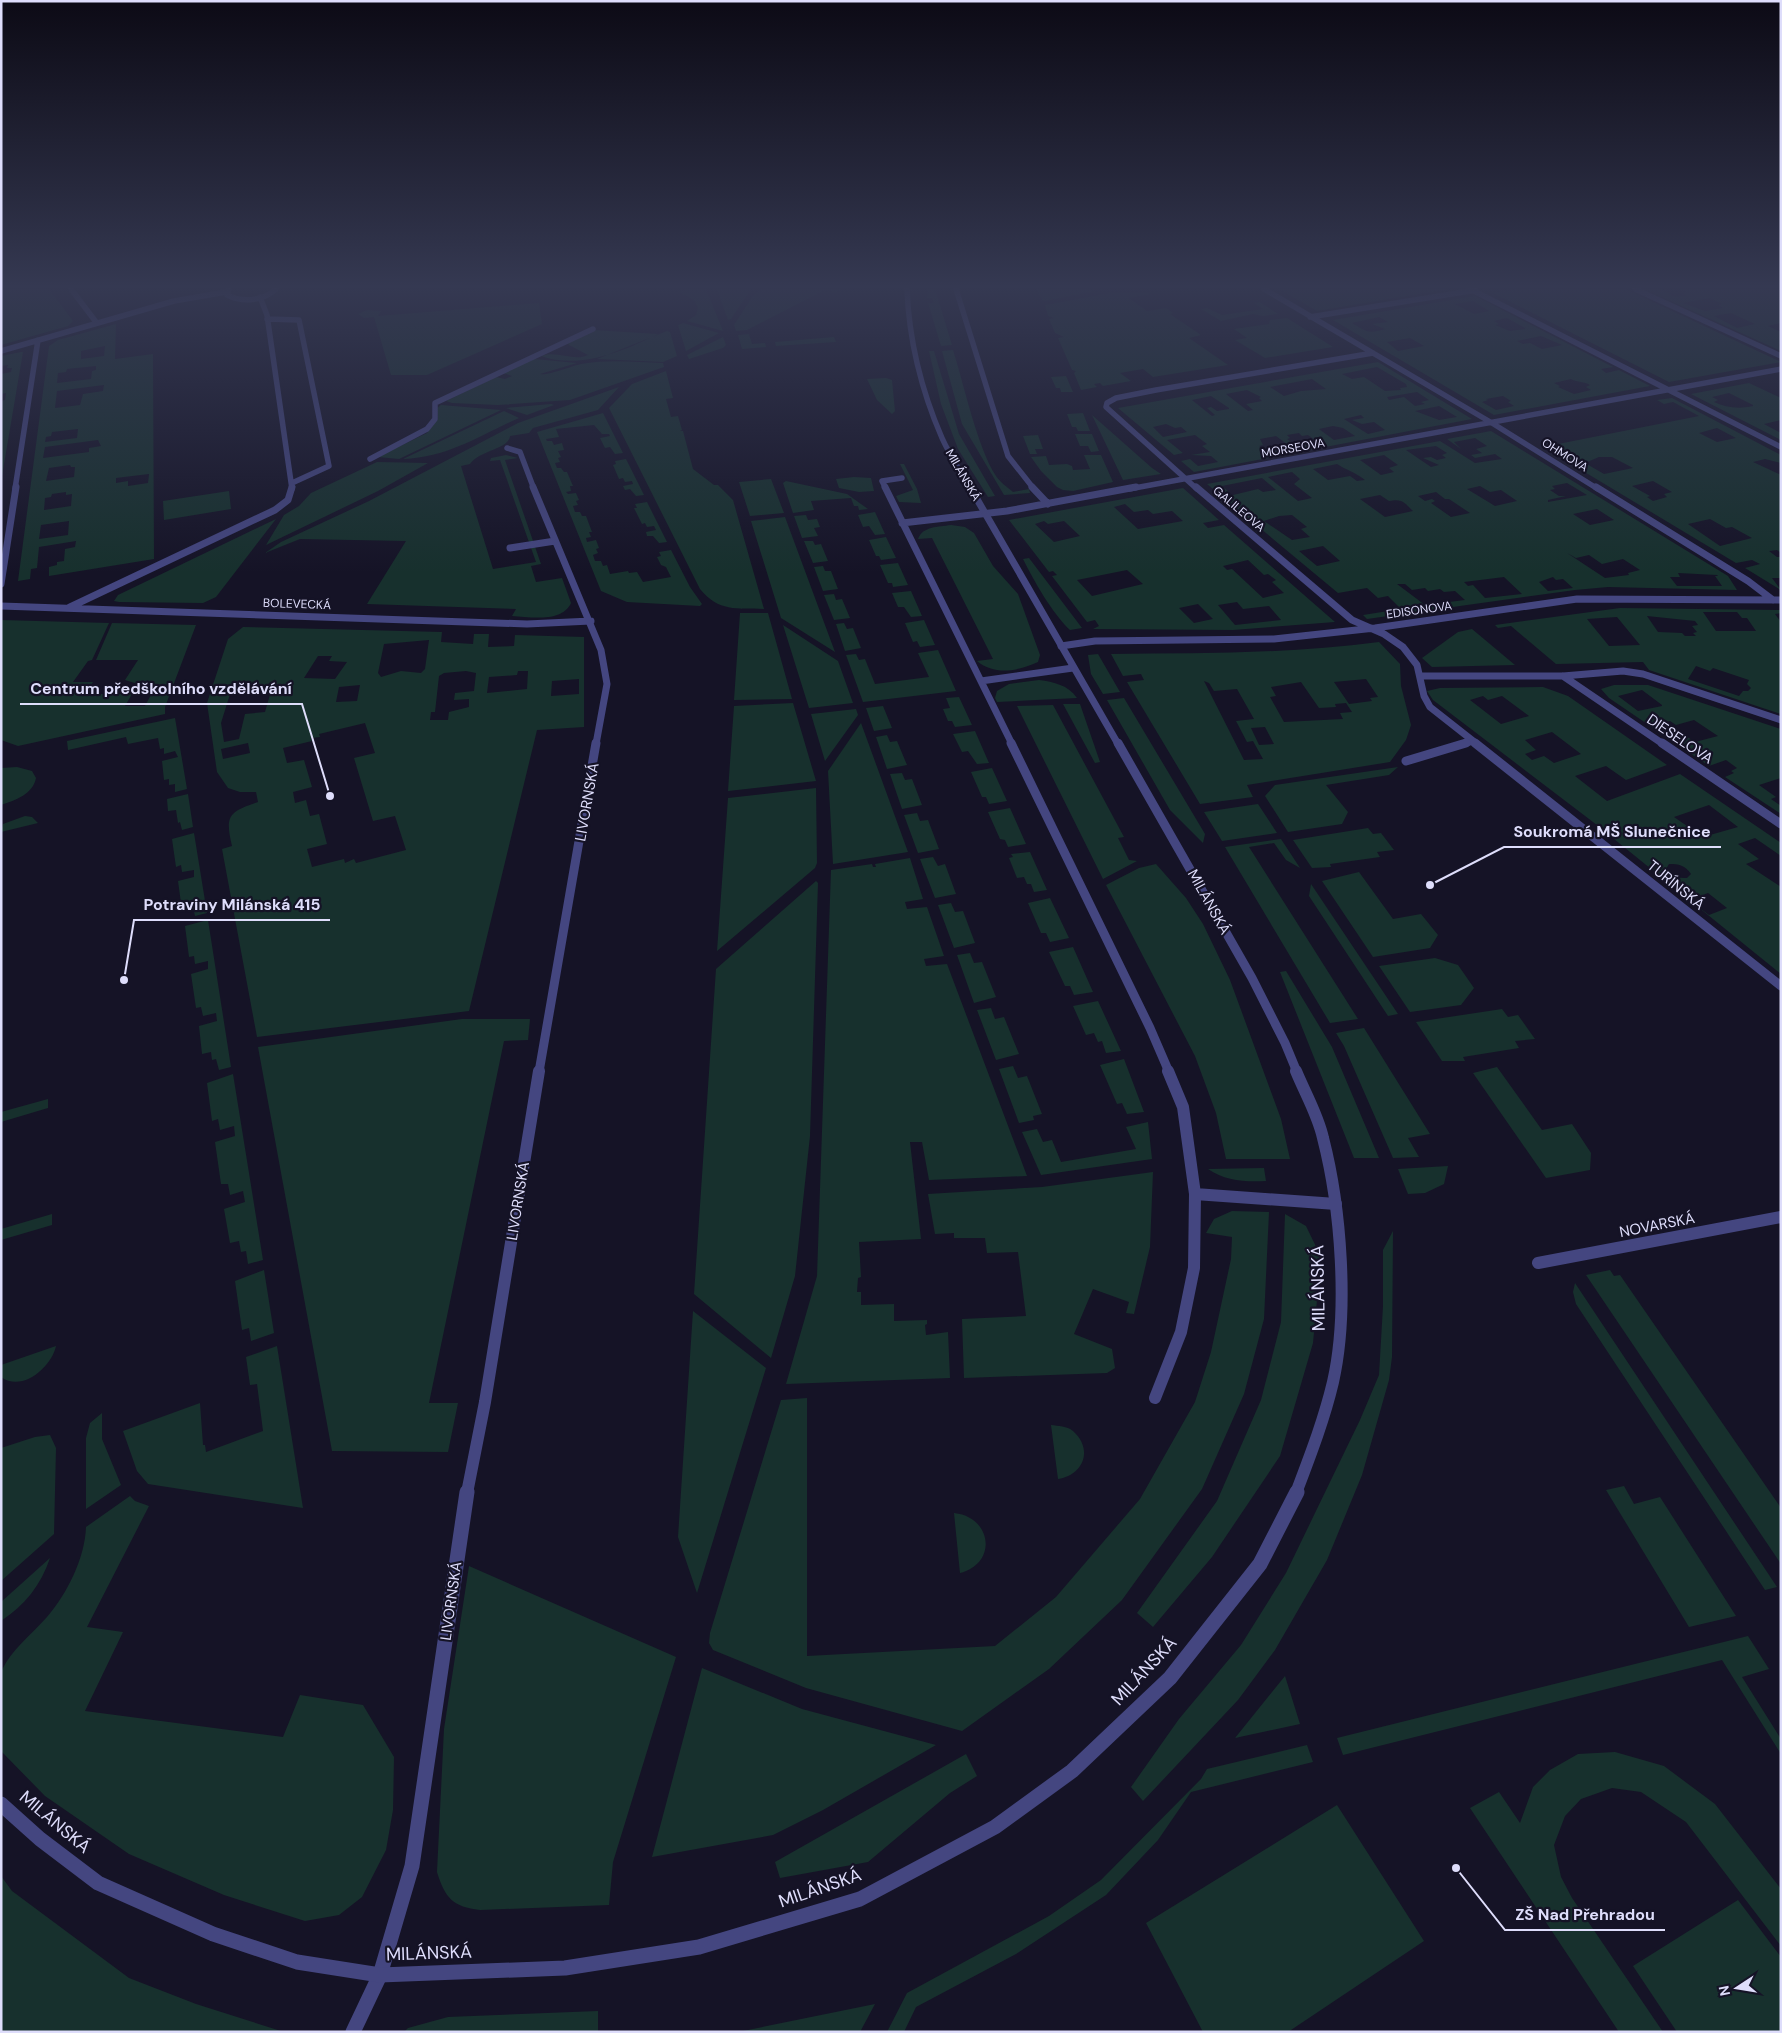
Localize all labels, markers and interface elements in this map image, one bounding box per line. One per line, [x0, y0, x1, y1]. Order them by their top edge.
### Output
street label: MORSEOVA [1260, 435, 1326, 461]
street label: OHMOVA [1539, 435, 1591, 475]
street label: MILÁNSKÁ [942, 446, 984, 504]
street label: GALILEOVA [1210, 483, 1268, 535]
street label: BOLEVECKÁ [263, 595, 331, 613]
street label: EDISONOVA [1385, 597, 1453, 623]
callout: Centrum předškolního vzdělávání [20, 673, 302, 704]
text: Centrum předškolního vzdělávání [30, 678, 293, 699]
street label: DIESELOVA [1643, 709, 1717, 769]
street label: LIVORNSKÁ [570, 761, 604, 843]
callout: Soukromá MŠ Slunečnice [1504, 816, 1721, 847]
text: Soukromá MŠ Slunečnice [1513, 821, 1711, 842]
street label: TURÍNSKÁ [1643, 856, 1709, 914]
street label: MILÁNSKÁ [1183, 866, 1235, 938]
callout: Potraviny Milánská 415 [134, 889, 330, 920]
text: Potraviny Milánská 415 [144, 894, 320, 915]
street label: LIVORNSKÁ [502, 1160, 534, 1242]
street label: NOVARSKÁ [1618, 1208, 1696, 1242]
street label: MILÁNSKÁ [1305, 1245, 1331, 1331]
street label: LIVORNSKÁ [436, 1560, 466, 1642]
street label: MILÁNSKÁ [1106, 1631, 1182, 1711]
street label: MILÁNSKÁ [14, 1785, 96, 1859]
street label: MILÁNSKÁ [775, 1863, 865, 1913]
callout: ZŠ Nad Přehradou [1505, 1899, 1665, 1930]
text: ZŠ Nad Přehradou [1515, 1904, 1655, 1925]
street label: MILÁNSKÁ [386, 1940, 472, 1966]
north arrow [1712, 1963, 1762, 2013]
text: N [1714, 1984, 1734, 1998]

